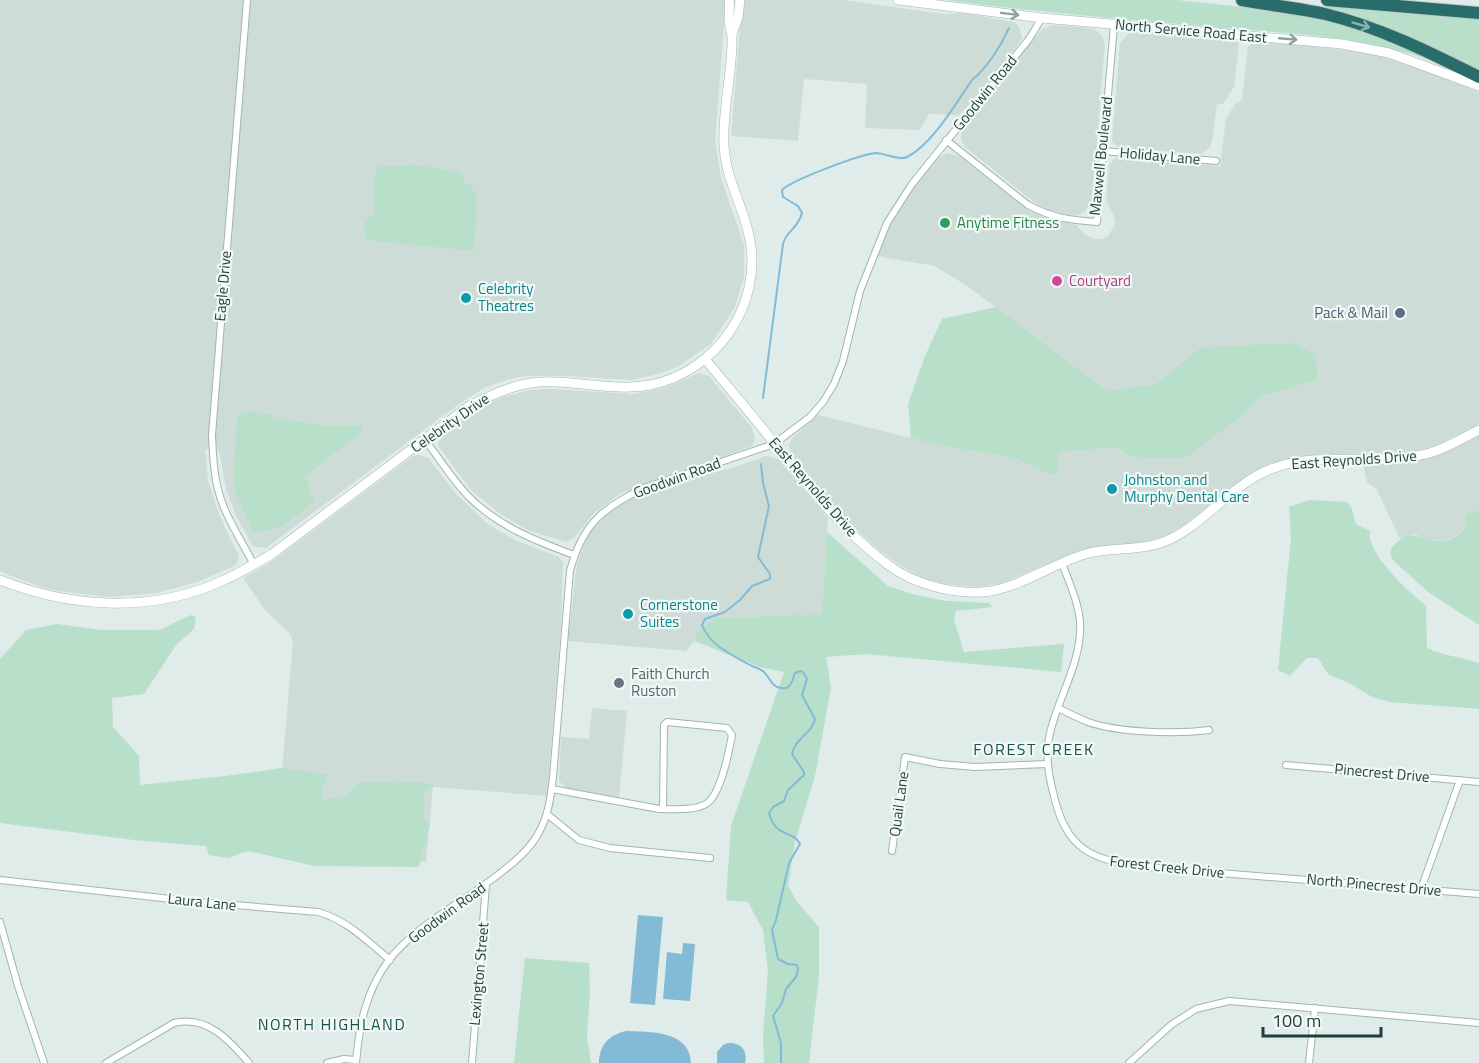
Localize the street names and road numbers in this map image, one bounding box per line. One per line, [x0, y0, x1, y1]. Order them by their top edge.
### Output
street label: North Service Road East [1114, 12, 1269, 49]
street label: Goodwin Road [947, 50, 1022, 136]
street label: Maxwell Boulevard [1083, 95, 1118, 217]
street label: Holiday Lane [1119, 141, 1201, 170]
street label: Eagle Drive [208, 250, 237, 322]
street label: Celebrity Drive [406, 387, 494, 458]
street label: East Reynolds Drive [763, 432, 863, 542]
street label: East Reynolds Drive [1291, 444, 1417, 475]
street label: Goodwin Road [630, 451, 724, 504]
street label: Pinecrest Drive [1334, 757, 1431, 788]
street label: Quail Lane [883, 770, 914, 838]
street label: Forest Creek Drive [1109, 849, 1226, 884]
street label: North Pinecrest Drive [1306, 867, 1442, 902]
street label: Goodwin Road [403, 876, 491, 949]
street label: Laura Lane [167, 886, 238, 917]
street label: Lexington Street [463, 921, 495, 1027]

